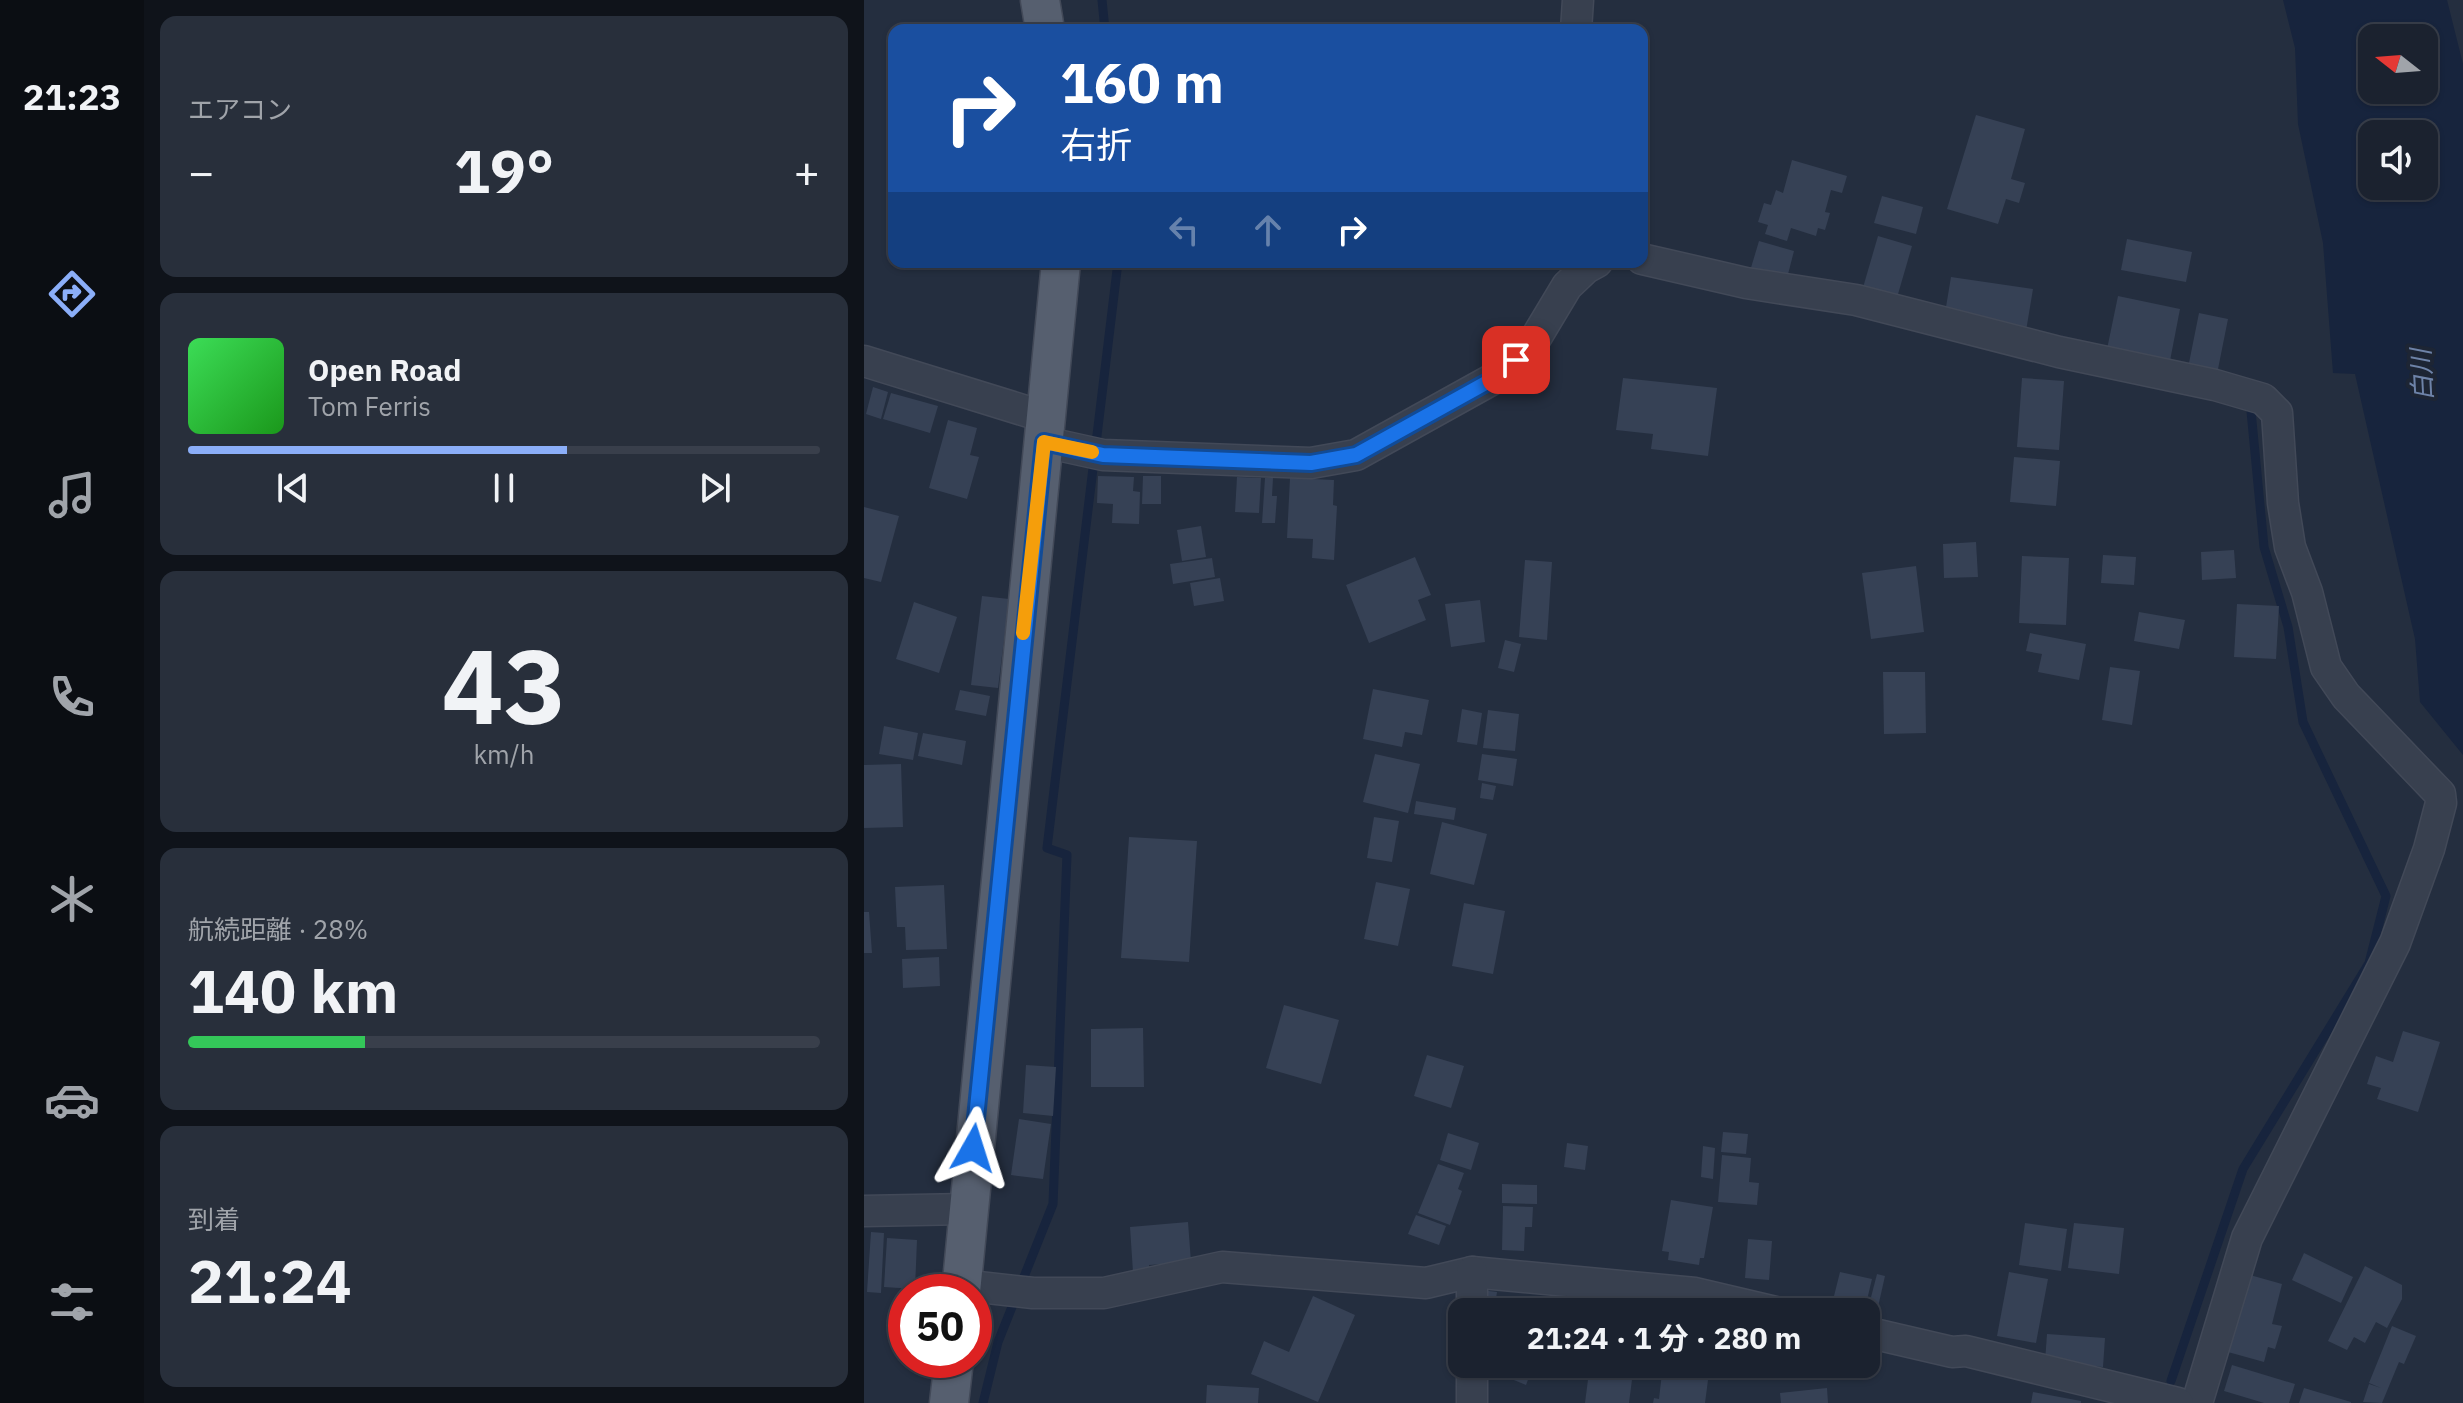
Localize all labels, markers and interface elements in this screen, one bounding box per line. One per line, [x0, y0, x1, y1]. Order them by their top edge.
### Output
north arrow [2358, 24, 2438, 104]
map controls [2358, 24, 2438, 200]
text: 160 m [1060, 46, 1224, 118]
icon: right [928, 56, 1032, 160]
text: 21:23 [23, 73, 121, 120]
text: エアコン [188, 92, 292, 126]
button: sound [2358, 120, 2438, 200]
text: 右折 [1060, 121, 1132, 168]
text: 19° [454, 131, 554, 210]
text: − [188, 143, 214, 200]
text: + [794, 143, 820, 200]
icon: left [1162, 208, 1206, 252]
icon: ahead [1246, 208, 1290, 252]
icon: right [1330, 208, 1374, 252]
icon: directions [44, 266, 100, 322]
pin [1482, 326, 1550, 394]
icon: arrive [1494, 338, 1538, 382]
water label: 白川 [2403, 345, 2439, 402]
text: Open Road [308, 350, 461, 389]
text: Tom Ferris [308, 389, 431, 423]
icon: previous [271, 466, 315, 510]
icon: pause [482, 466, 526, 510]
icon: next [693, 466, 737, 510]
icon: music [44, 467, 100, 523]
text: 43 [442, 617, 566, 753]
icon: phone [44, 669, 100, 725]
text: km/h [473, 737, 535, 771]
icon: climate [44, 871, 100, 927]
text: 航続距離 · 28% [188, 912, 368, 946]
text: 140 km [188, 951, 398, 1030]
icon: car [44, 1072, 100, 1128]
position arrow [931, 1106, 1015, 1190]
text: 到着 [188, 1202, 240, 1236]
text: 21:24 [188, 1241, 352, 1320]
icon: filters [44, 1274, 100, 1330]
speed limit sign: 50 [888, 1274, 992, 1378]
text: 21:24 · 1 分 · 280 m [1527, 1318, 1801, 1357]

